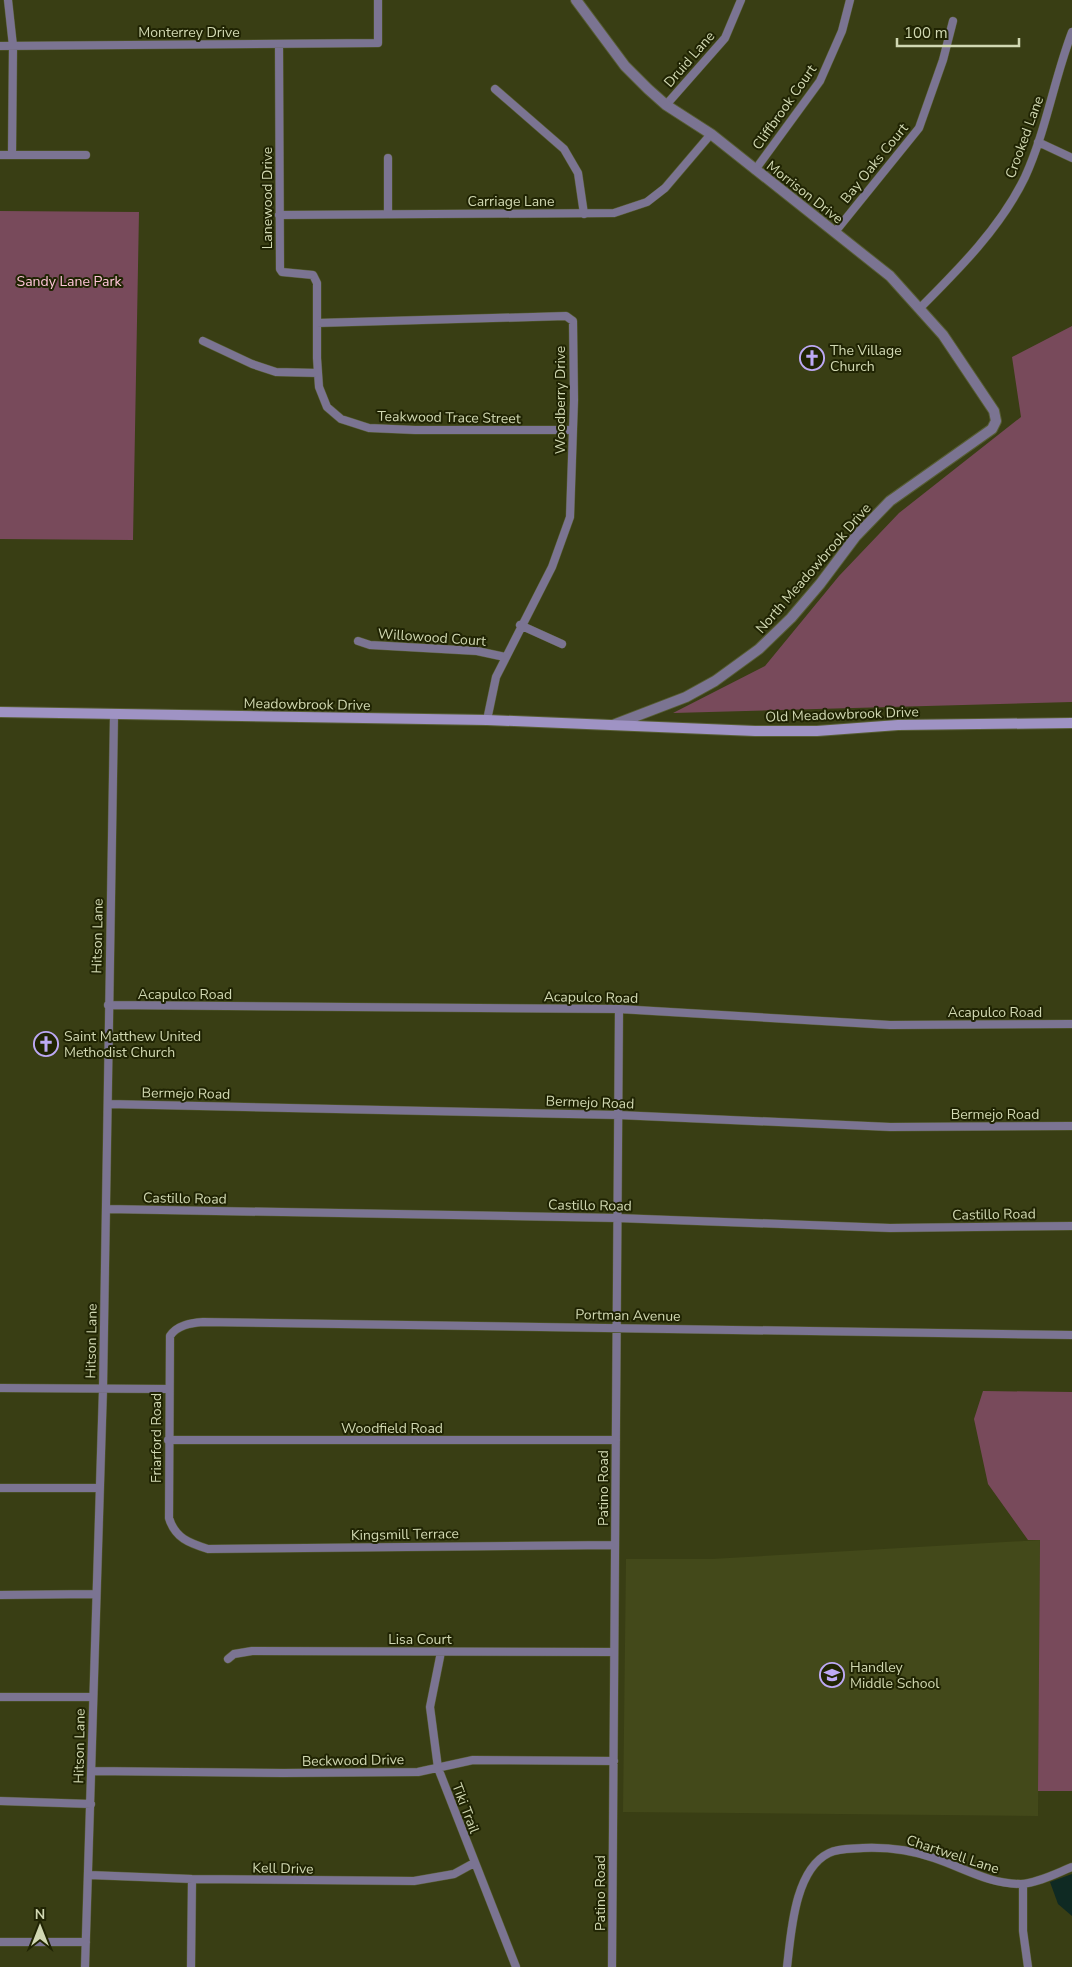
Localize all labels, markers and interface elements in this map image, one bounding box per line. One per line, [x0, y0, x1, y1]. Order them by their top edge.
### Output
scale bar [897, 15, 1020, 47]
street label: Monterrey Drive [138, 23, 240, 42]
text: 100 m [904, 23, 948, 43]
street label: Druid Lane [660, 27, 719, 91]
street label: Cliffbrook Court [748, 61, 821, 154]
street label: Crooked Lane [1001, 93, 1048, 181]
street label: Bay Oaks Court [836, 119, 913, 207]
street label: Lanewood Drive [258, 147, 277, 249]
street label: Morrison Drive [762, 156, 847, 228]
street label: Carriage Lane [468, 192, 554, 211]
park label: Sandy Lane Park [17, 272, 122, 291]
place label: The Village Church [830, 341, 902, 376]
church icon: The Village Church [799, 345, 825, 371]
street label: Woodberry Drive [551, 346, 570, 454]
street label: Teakwood Trace Street [377, 407, 521, 428]
street label: North Meadowbrook Drive [751, 499, 875, 638]
street label: Willowood Court [377, 624, 487, 651]
street label: Meadowbrook Drive [243, 694, 371, 715]
street label: Old Meadowbrook Drive [765, 702, 919, 727]
street label: Hitson Lane [87, 898, 108, 974]
street label: Acapulco Road [138, 985, 232, 1004]
street label: Acapulco Road [544, 987, 638, 1008]
street label: Acapulco Road [948, 1003, 1042, 1022]
place label: Saint Matthew United Methodist Church [64, 1027, 201, 1062]
church icon: Saint Matthew United Methodist Church [33, 1031, 59, 1057]
street label: Bermejo Road [142, 1083, 230, 1104]
street label: Bermejo Road [545, 1091, 635, 1114]
street label: Bermejo Road [951, 1105, 1039, 1124]
street label: Castillo Road [143, 1188, 227, 1209]
street label: Castillo Road [548, 1195, 632, 1216]
street label: Castillo Road [952, 1204, 1036, 1225]
street label: Hitson Lane [81, 1303, 102, 1379]
street label: Portman Avenue [575, 1305, 681, 1326]
street label: Friarford Road [147, 1393, 166, 1483]
street label: Woodfield Road [341, 1419, 443, 1438]
street label: Patino Road [594, 1450, 613, 1526]
street label: Kingsmill Terrace [351, 1524, 459, 1545]
street label: Lisa Court [388, 1630, 452, 1649]
place label: Handley Middle School [850, 1658, 940, 1693]
school or university icon: Handley Middle School [819, 1662, 845, 1688]
street label: Hitson Lane [69, 1708, 90, 1784]
street label: Beckwood Drive [302, 1750, 404, 1771]
street label: Tiki Trail [447, 1780, 484, 1837]
street label: Chartwell Lane [904, 1831, 1002, 1878]
street label: Patino Road [591, 1855, 610, 1931]
street label: Kell Drive [252, 1858, 314, 1879]
north arrow [15, 1902, 65, 1952]
text: N [35, 1905, 45, 1924]

